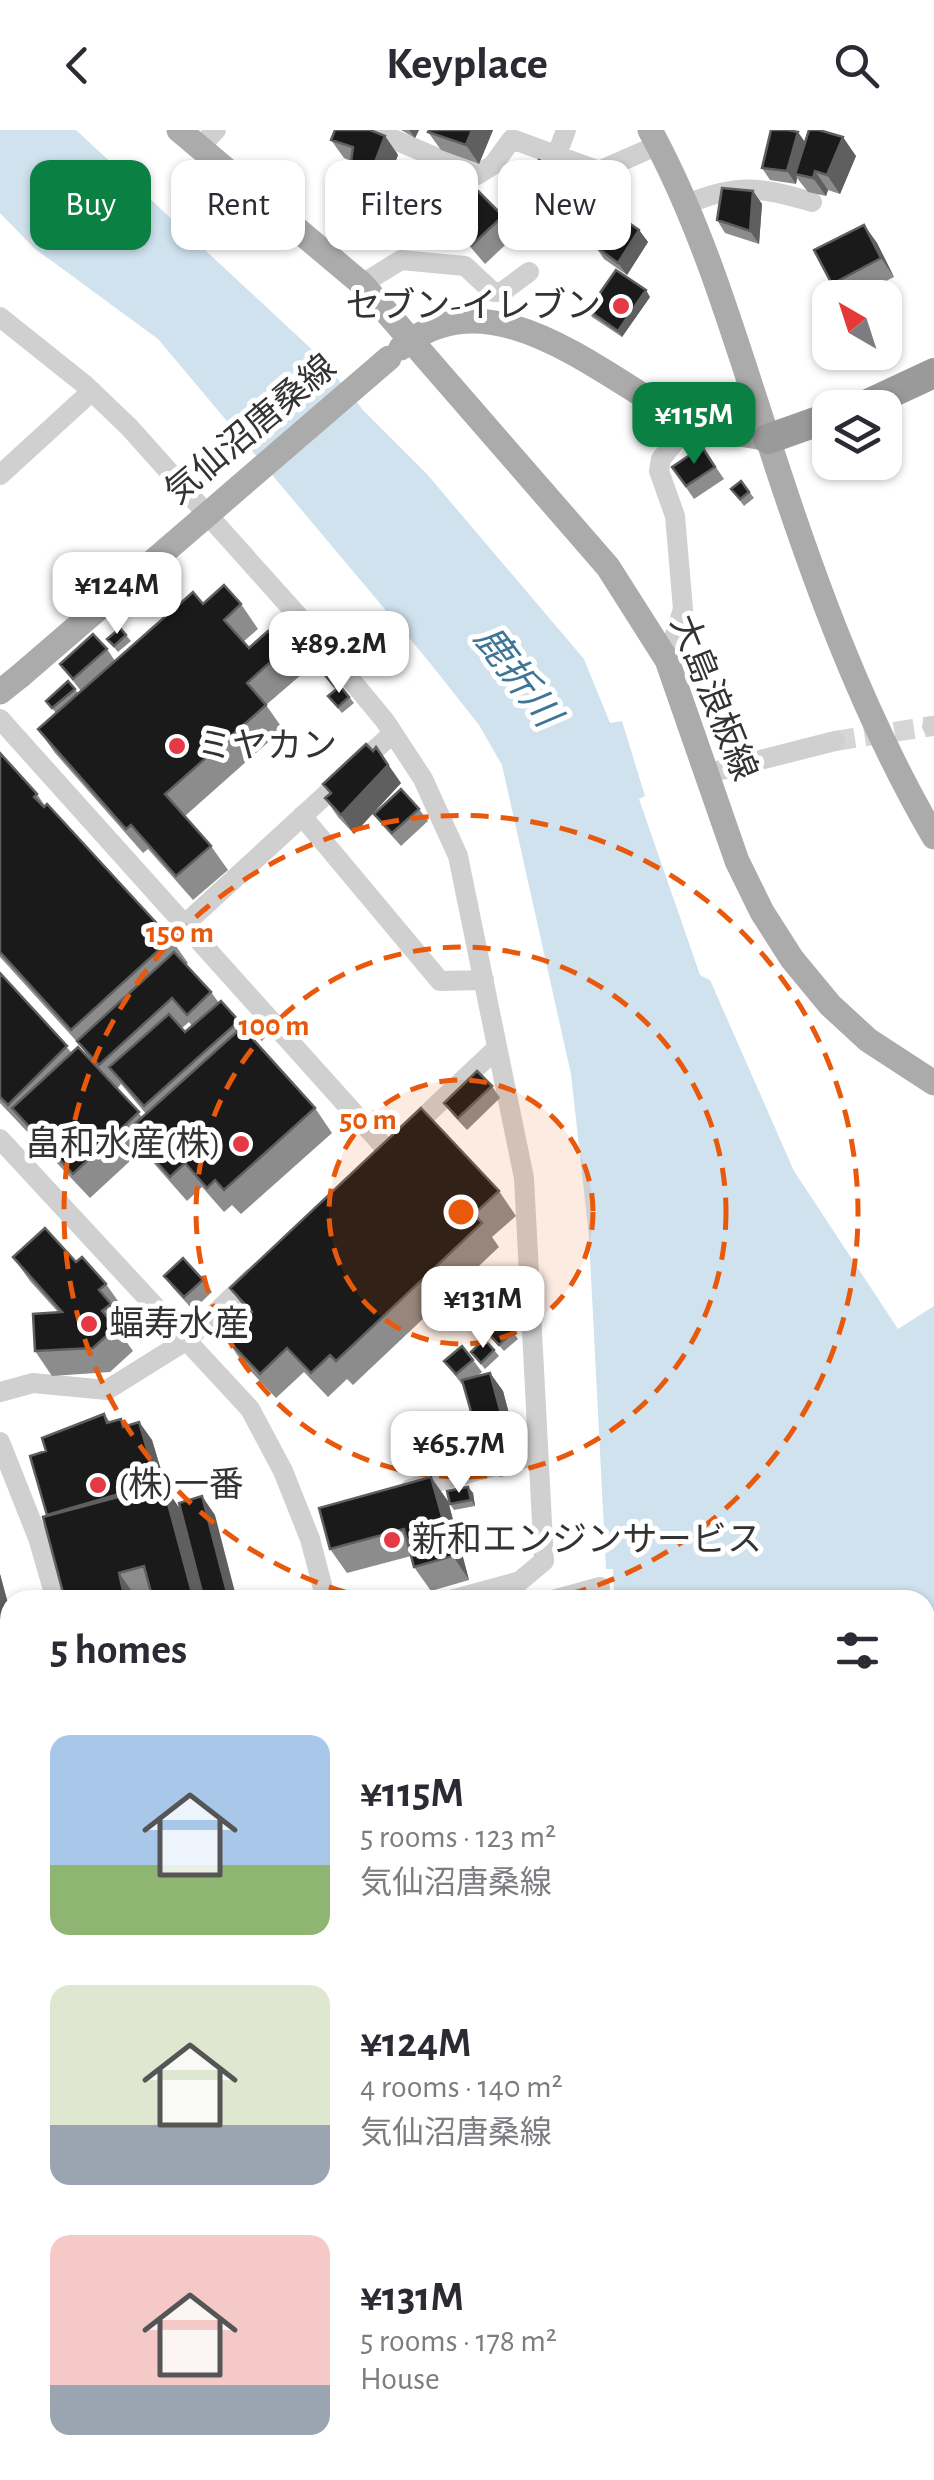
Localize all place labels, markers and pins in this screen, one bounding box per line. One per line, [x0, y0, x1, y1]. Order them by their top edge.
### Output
place label: セブン-イレブン [345, 287, 601, 324]
marker: セブン-イレブン [610, 295, 632, 317]
pin: ¥115M [624, 382, 764, 467]
pin: ¥124M [47, 552, 187, 637]
pin: ¥89.2M [258, 611, 420, 696]
place label: ミヤカン [197, 729, 337, 764]
marker: ミヤカン [166, 735, 188, 757]
place label: 畠和水産(株) [25, 1125, 221, 1162]
marker: 畠和水産(株) [230, 1133, 252, 1155]
centre of rings [443, 1194, 479, 1230]
pin: ¥131M [413, 1266, 553, 1351]
place label: 蝠寿水産 [109, 1305, 249, 1342]
marker: 蝠寿水産 [78, 1313, 100, 1335]
pin: ¥65.7M [378, 1411, 540, 1496]
place label: (株)一番 [118, 1466, 244, 1503]
marker: (株)一番 [87, 1474, 109, 1496]
place label: 新和エンジンサービス [412, 1521, 762, 1558]
marker: 新和エンジンサービス [381, 1529, 403, 1551]

